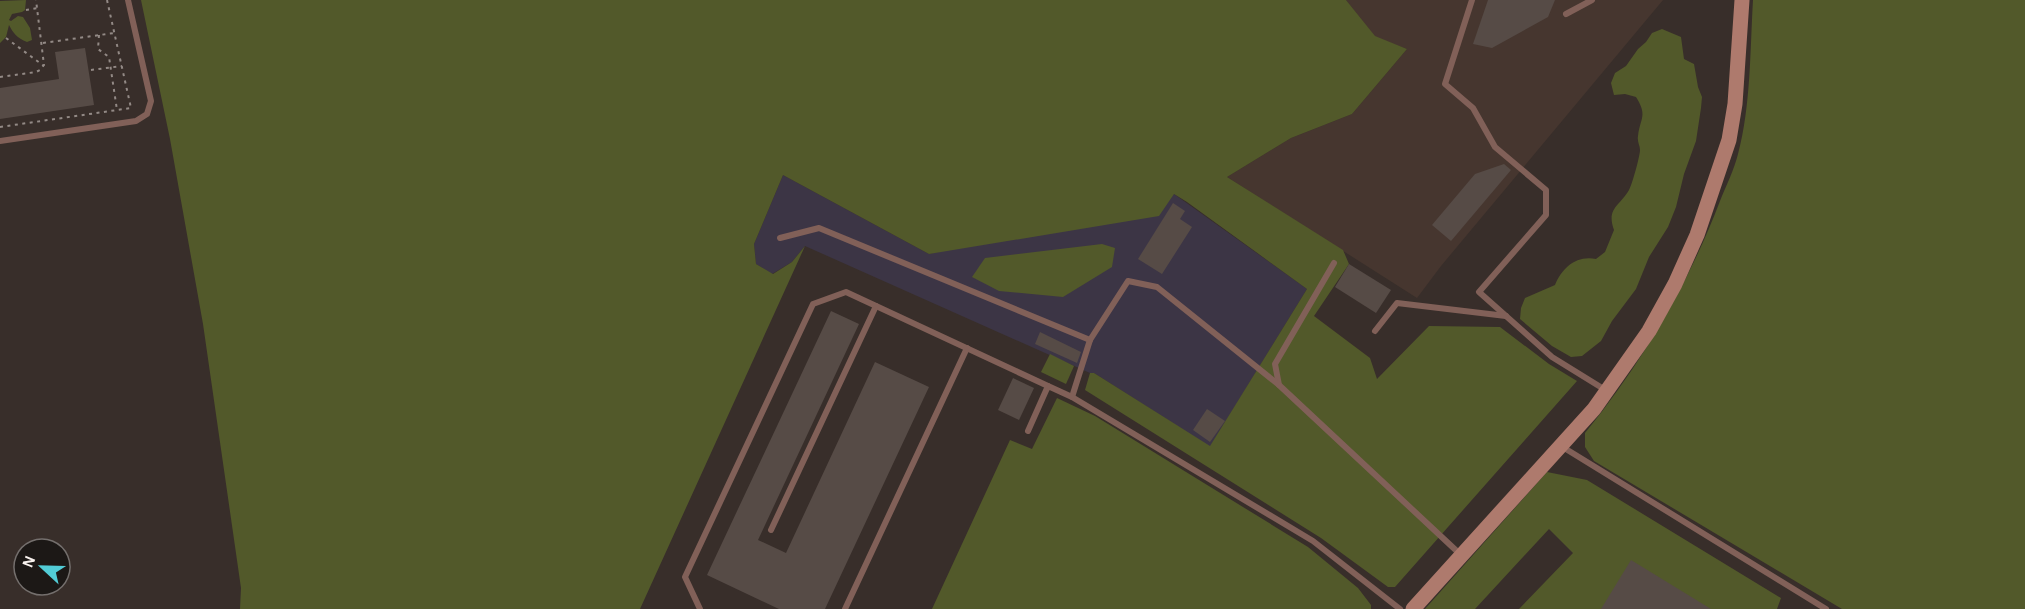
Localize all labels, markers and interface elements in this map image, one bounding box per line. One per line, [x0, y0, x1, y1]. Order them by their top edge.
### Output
north arrow [12, 537, 72, 597]
text: N [20, 554, 39, 570]

